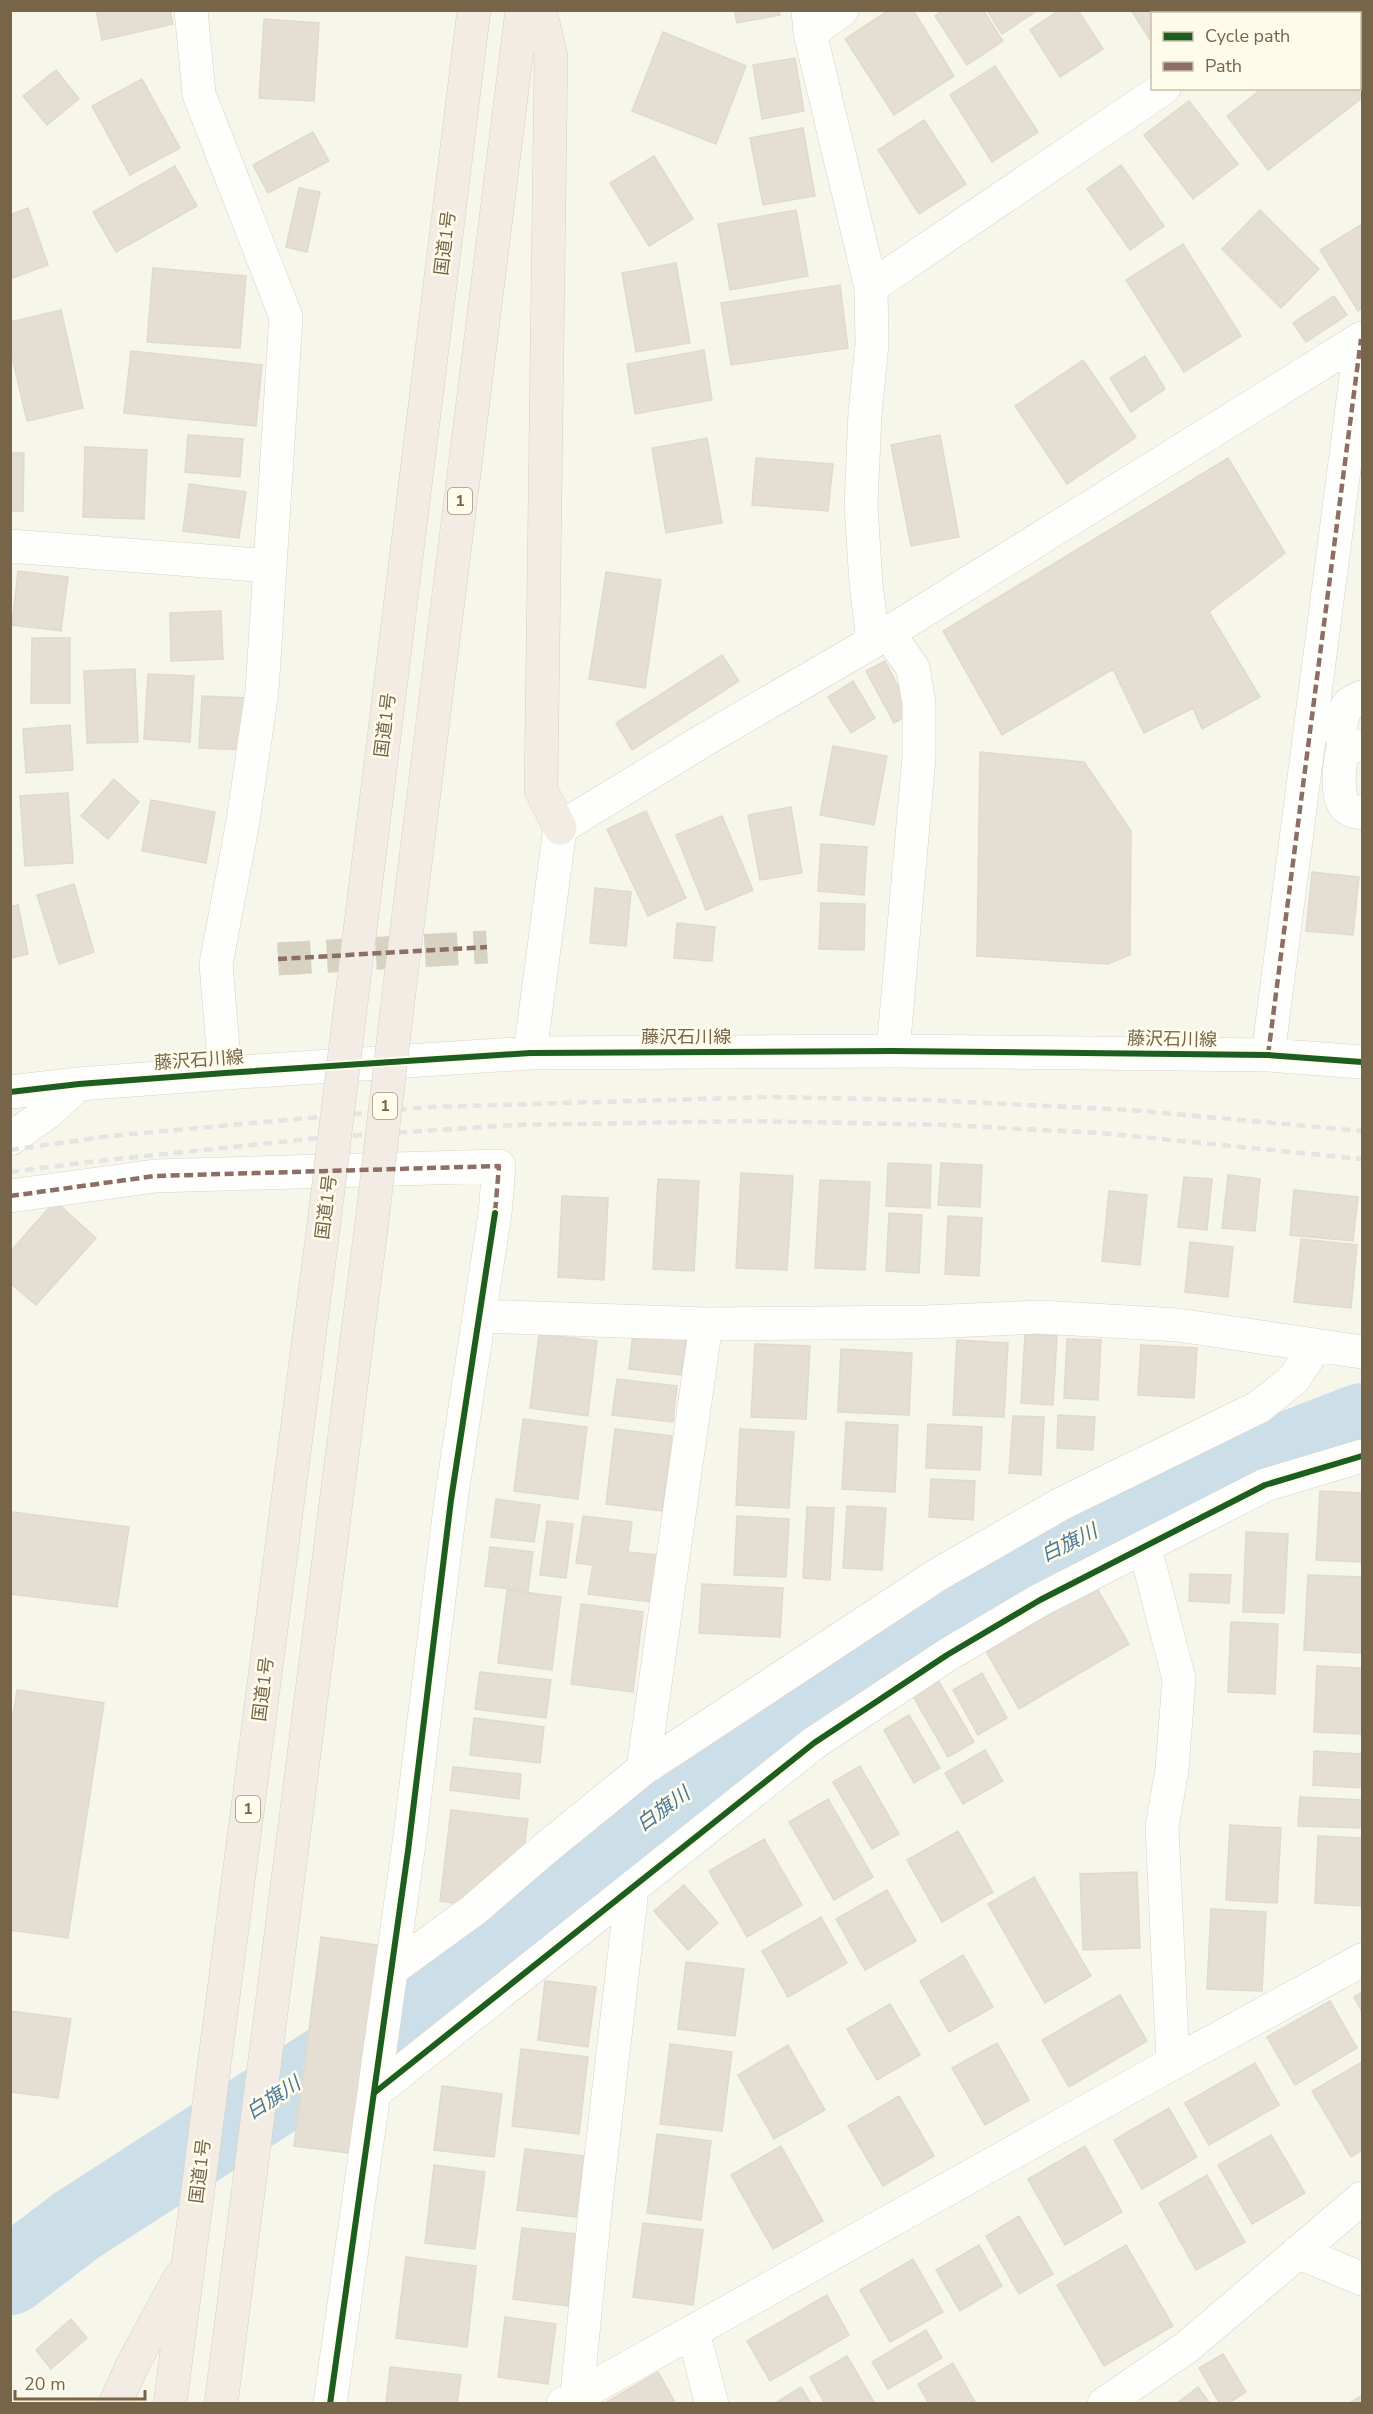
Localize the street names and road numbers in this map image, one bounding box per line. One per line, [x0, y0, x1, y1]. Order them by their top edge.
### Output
street label: 国道1号 [429, 209, 461, 277]
road number: 1 [448, 488, 472, 514]
street label: 国道1号 [369, 691, 401, 759]
street label: 藤沢石川線 [641, 1025, 731, 1049]
street label: 藤沢石川線 [1127, 1026, 1217, 1052]
street label: 藤沢石川線 [153, 1045, 245, 1075]
road number: 1 [373, 1093, 397, 1119]
street label: 国道1号 [310, 1173, 342, 1241]
street label: 国道1号 [247, 1655, 279, 1723]
road number: 1 [236, 1796, 260, 1822]
street label: 国道1号 [184, 2137, 216, 2205]

